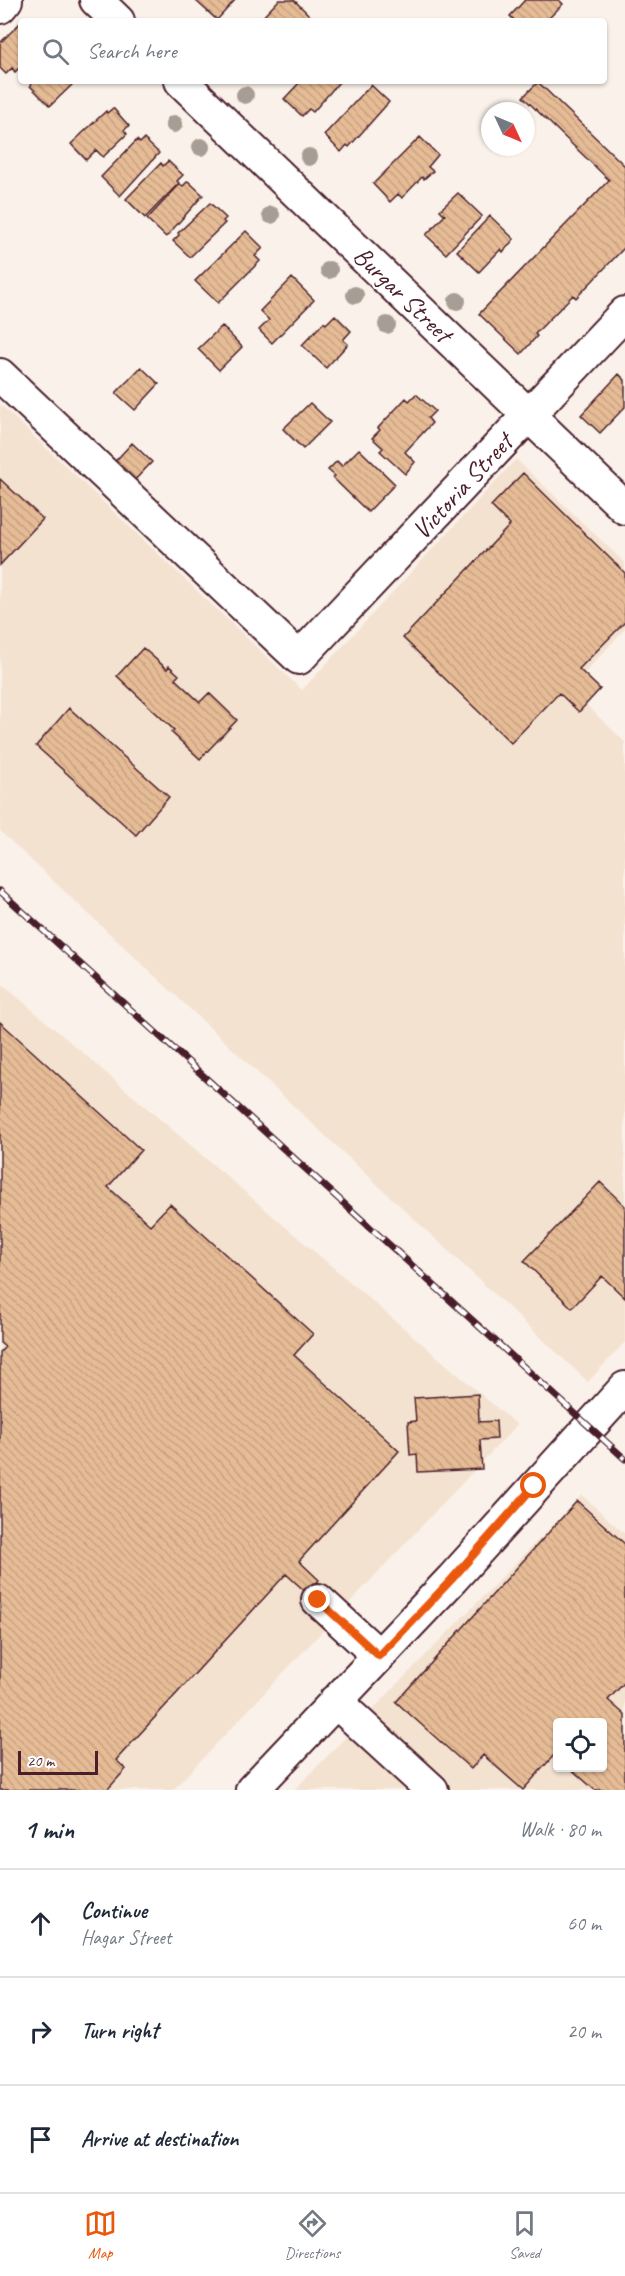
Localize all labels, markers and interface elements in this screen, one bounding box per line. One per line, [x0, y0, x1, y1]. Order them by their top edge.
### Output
search box [18, 18, 607, 84]
icon: search [39, 35, 72, 68]
text: Search here [87, 37, 177, 65]
north arrow [481, 102, 535, 156]
street label: Burgar Street [346, 239, 461, 352]
street label: Victoria Street [405, 424, 522, 546]
route start [520, 1472, 546, 1498]
route end [304, 1586, 330, 1612]
map controls [553, 1718, 607, 1772]
button: locate [553, 1718, 607, 1772]
scale bar [18, 1748, 98, 1776]
text: 20 m [27, 1751, 54, 1771]
text: 1 min [24, 1813, 74, 1846]
text: Walk · 80 m [520, 1817, 601, 1842]
text: Continue [81, 1897, 147, 1925]
icon: ahead [24, 1907, 57, 1940]
text: 60 m [567, 1911, 601, 1936]
text: Hagar Street [81, 1925, 171, 1950]
icon: right [24, 2015, 57, 2048]
text: Turn right [81, 2017, 158, 2045]
text: 20 m [567, 2019, 601, 2044]
icon: arrive [24, 2123, 57, 2156]
text: Arrive at destination [81, 2125, 238, 2153]
tab: Map [84, 2207, 117, 2263]
tab: Directions [285, 2207, 340, 2263]
tab: Saved [508, 2207, 541, 2263]

